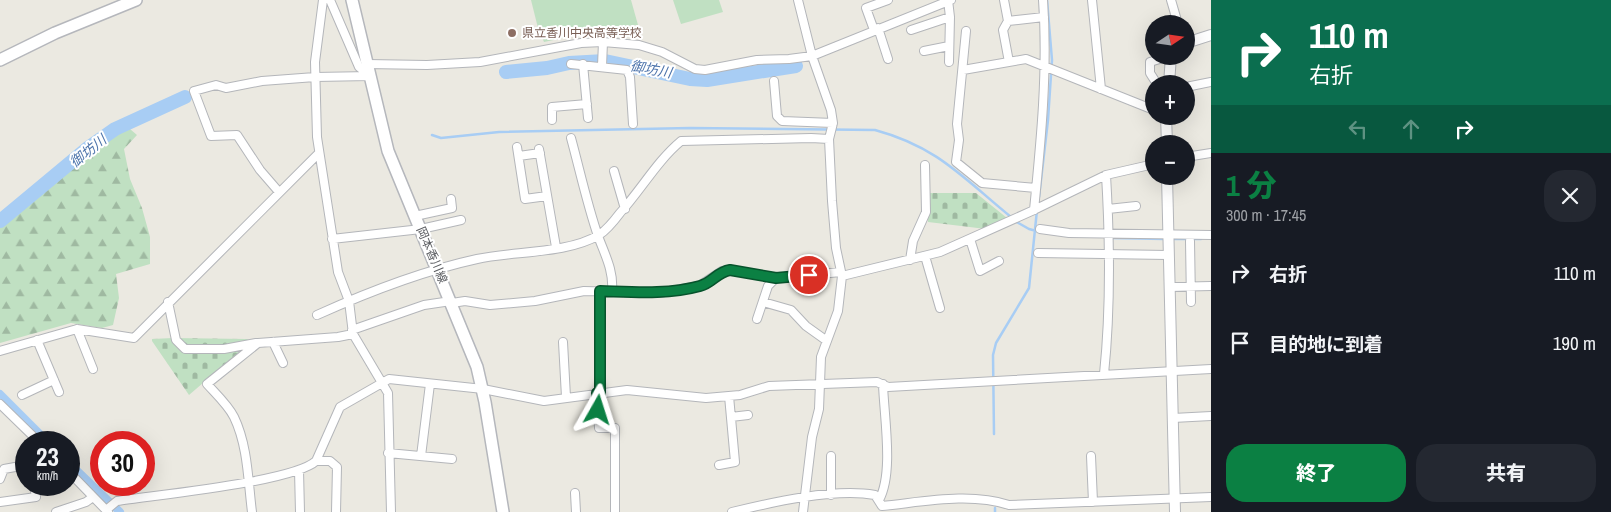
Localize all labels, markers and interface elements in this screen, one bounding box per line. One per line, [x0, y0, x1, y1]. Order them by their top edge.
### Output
text: 110 m [1309, 12, 1389, 59]
north arrow [1145, 15, 1195, 65]
map controls [1145, 15, 1195, 185]
icon: right [1226, 20, 1291, 85]
place label: 県立香川中央高等学校 [522, 25, 642, 41]
marker: 県立香川中央高等学校 [506, 27, 518, 39]
water label: 御坊川 [629, 56, 675, 82]
text: 右折 [1309, 60, 1353, 90]
button: + [1145, 75, 1195, 125]
icon: left [1344, 115, 1372, 143]
icon: ahead [1397, 115, 1425, 143]
icon: right [1450, 115, 1478, 143]
water label: 御坊川 [66, 130, 112, 171]
button: − [1145, 135, 1195, 185]
text: 1 分 [1226, 165, 1277, 205]
button: close [1544, 170, 1596, 222]
text: 300 m · 17:45 [1226, 204, 1306, 226]
street label: 岡本香川線 [413, 224, 451, 286]
pin [788, 254, 830, 296]
icon: right [1226, 259, 1254, 287]
text: 110 m [1554, 260, 1596, 286]
icon: arrive [795, 261, 823, 289]
text: 右折 [1269, 261, 1307, 287]
icon: arrive [1226, 329, 1254, 357]
text: 190 m [1553, 330, 1596, 356]
text: 目的地に到着 [1269, 331, 1383, 357]
position arrow [571, 383, 623, 435]
speed limit sign: 30 [90, 431, 155, 496]
text: 23 [36, 440, 59, 474]
button: 終了 [1226, 444, 1406, 502]
button: 共有 [1416, 444, 1596, 502]
text: km/h [37, 468, 58, 484]

